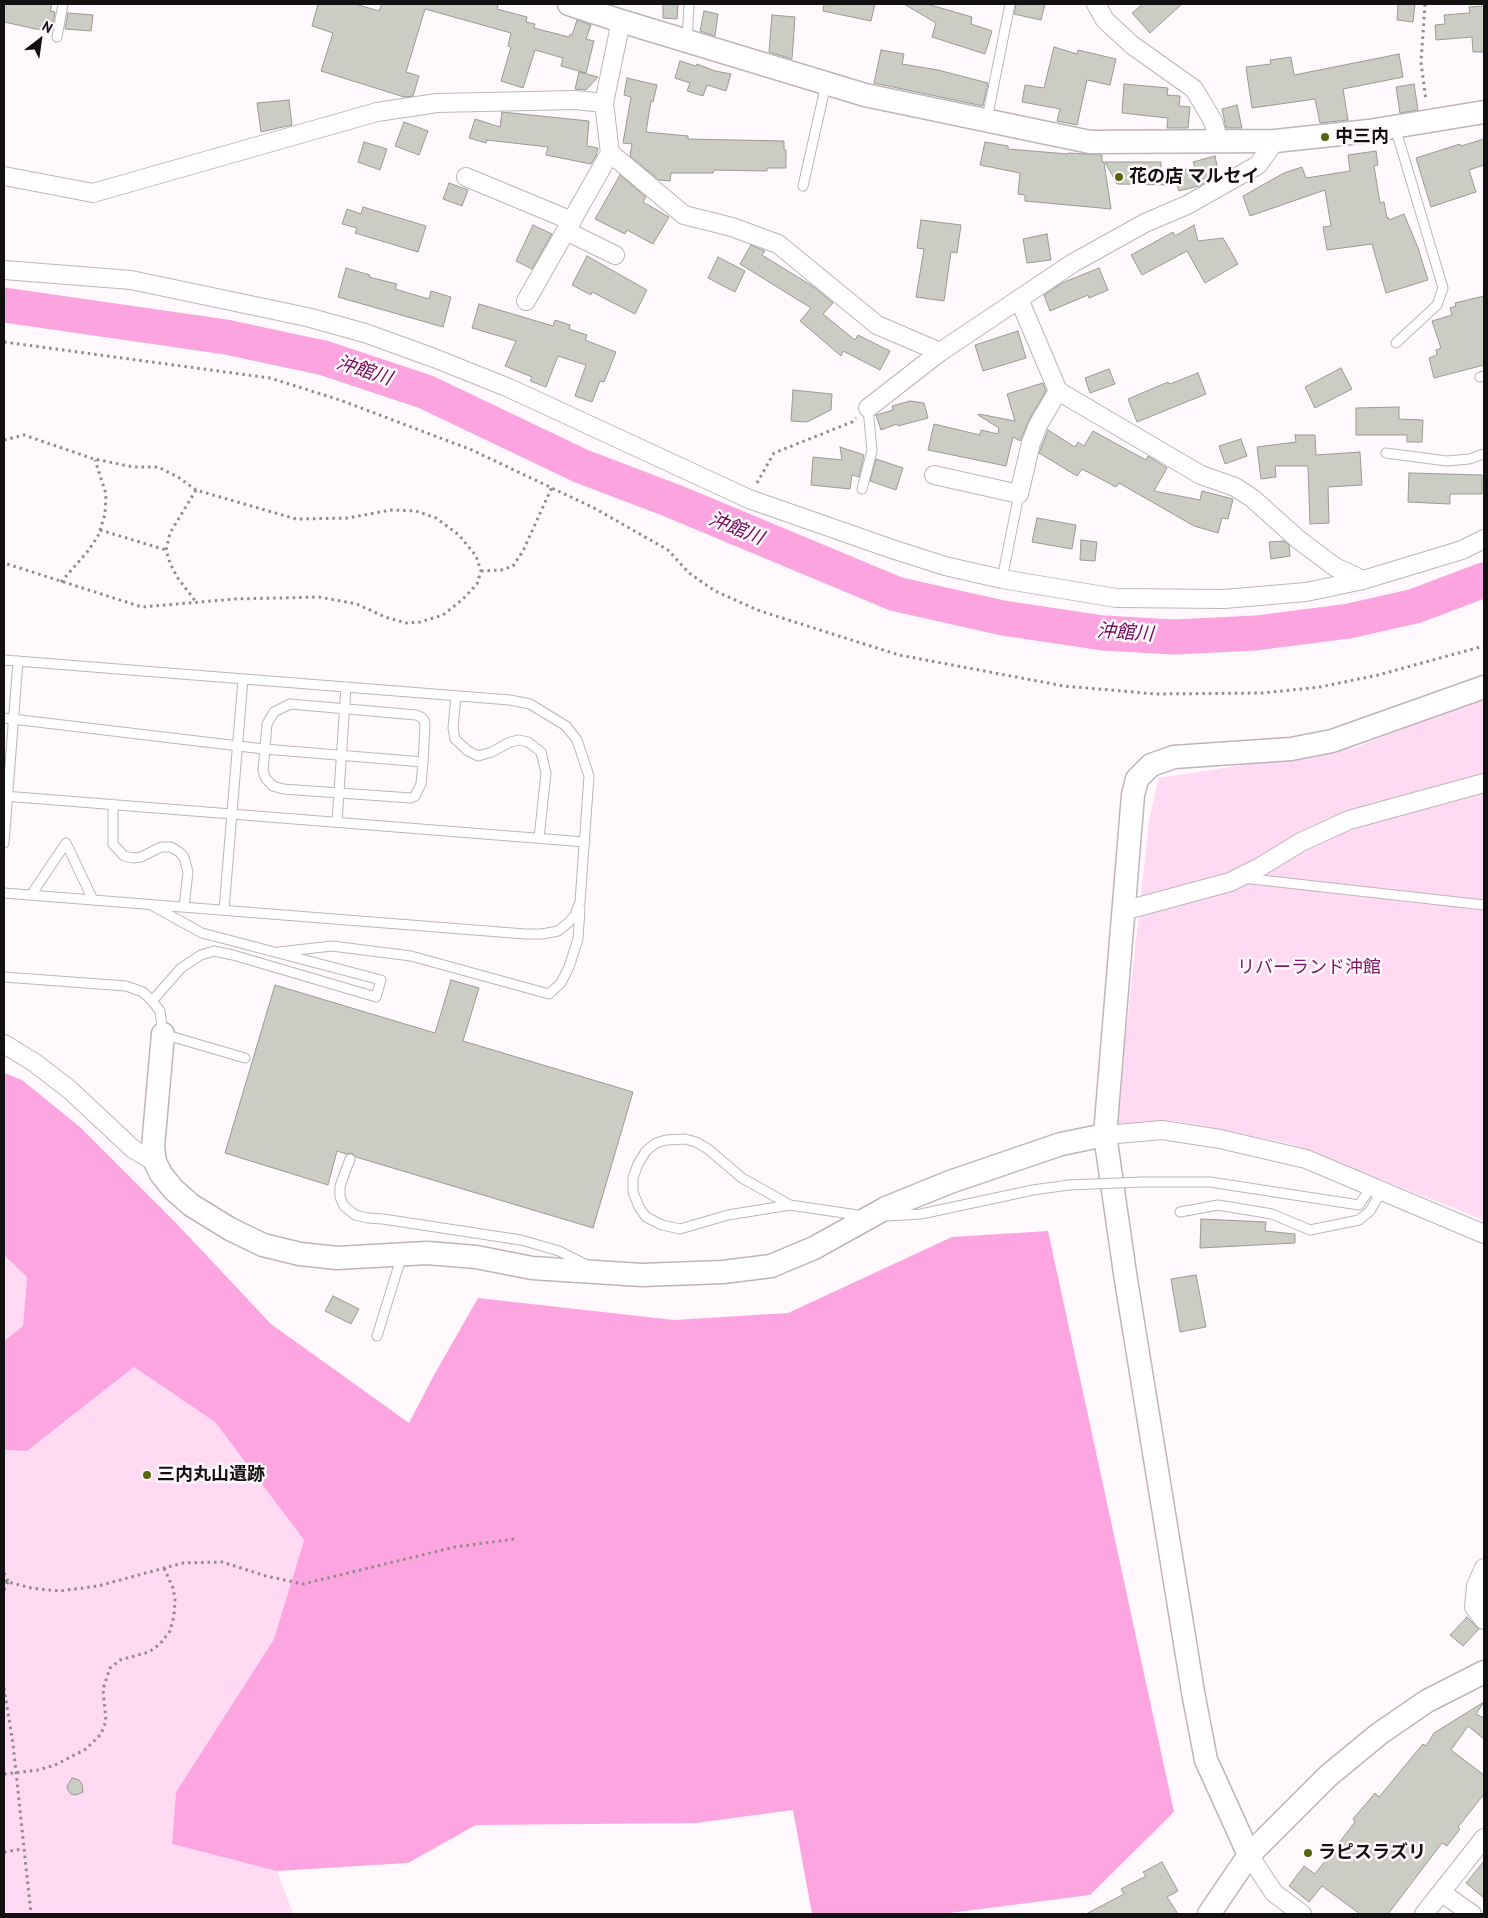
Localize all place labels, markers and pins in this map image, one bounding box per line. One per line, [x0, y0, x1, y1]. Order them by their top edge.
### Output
place label: 中三内 [1335, 126, 1389, 148]
marker: 中三内 [1319, 131, 1331, 143]
place label: 花の店 マルセイ [1129, 166, 1260, 188]
marker: 花の店 マルセイ [1113, 171, 1125, 183]
place label: 三内丸山遺跡 [157, 1464, 265, 1486]
marker: 三内丸山遺跡 [141, 1469, 153, 1481]
place label: ラピスラズリ [1318, 1842, 1426, 1864]
marker: ラピスラズリ [1302, 1847, 1314, 1859]

